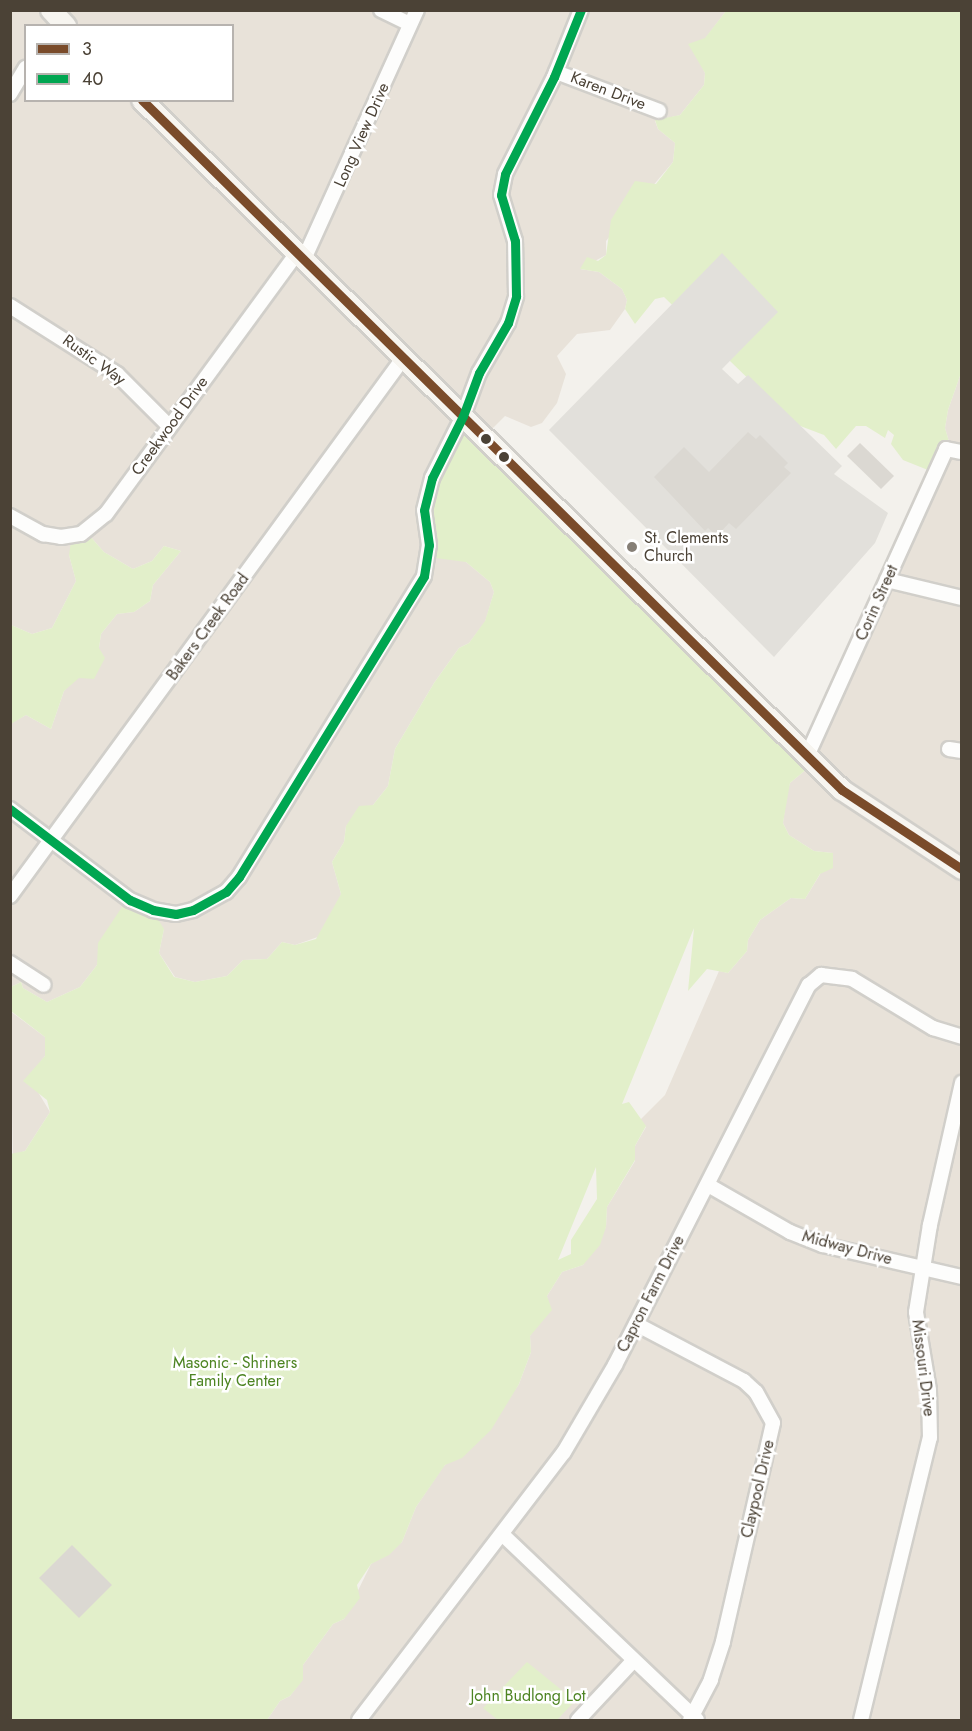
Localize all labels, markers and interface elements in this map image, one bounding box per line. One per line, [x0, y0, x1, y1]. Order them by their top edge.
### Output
legend [24, 24, 234, 102]
text: 3 [82, 36, 92, 62]
text: 40 [82, 66, 103, 92]
street label: Karen Drive [568, 68, 648, 114]
street label: Long View Drive [330, 80, 394, 190]
street label: Rustic Way [59, 331, 129, 389]
street label: Creekwood Drive [128, 373, 212, 479]
unlabelled marker [480, 433, 492, 445]
unlabelled marker [498, 451, 510, 463]
place label: St. Clements Church [644, 528, 728, 566]
marker: St. Clements Church [625, 540, 639, 554]
street label: Corin Street [852, 562, 902, 644]
street label: Bakers Creek Road [163, 570, 253, 684]
street label: Midway Drive [800, 1227, 894, 1269]
street label: Capron Farm Drive [613, 1232, 689, 1356]
street label: Missouri Drive [908, 1319, 938, 1417]
park label: Masonic - Shriners Family Center [173, 1353, 297, 1391]
street label: Claypool Drive [737, 1438, 779, 1540]
park label: John Budlong Lot [470, 1686, 586, 1706]

